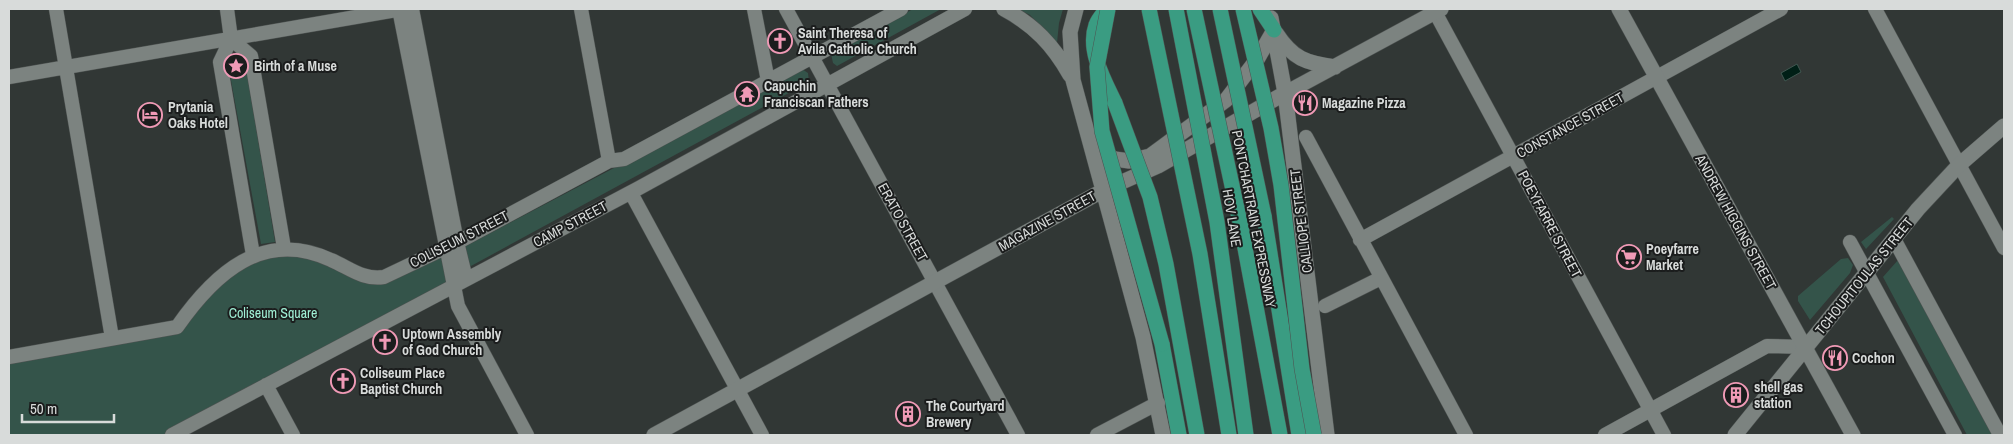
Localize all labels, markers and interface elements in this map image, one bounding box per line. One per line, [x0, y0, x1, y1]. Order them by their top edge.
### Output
place label: Saint Theresa of Avila Catholic Church [798, 24, 917, 58]
church icon: Saint Theresa of Avila Catholic Church [767, 28, 793, 54]
place icon: Birth of a Muse [223, 53, 249, 79]
place label: Birth of a Muse [254, 57, 337, 75]
place label: Capuchin Franciscan Fathers [764, 77, 869, 111]
temple icon: Capuchin Franciscan Fathers [734, 81, 760, 107]
street label: CONSTANCE STREET [1513, 88, 1627, 162]
restaurant icon: Magazine Pizza [1292, 90, 1318, 116]
place label: Magazine Pizza [1322, 94, 1406, 112]
place label: Prytania Oaks Hotel [168, 98, 228, 132]
hotel icon: Prytania Oaks Hotel [137, 102, 163, 128]
street label: PONTCHARTRAIN EXPRESSWAY [1228, 128, 1280, 310]
street label: ANDREW HIGGINS STREET [1691, 151, 1781, 292]
street label: POEYFARRE STREET [1514, 167, 1586, 281]
street label: CALLIOPE STREET [1286, 168, 1316, 274]
street label: ERATO STREET [874, 180, 932, 264]
street label: MAGAZINE STREET [995, 187, 1099, 255]
street label: HOV LANE [1219, 188, 1245, 248]
street label: CAMP STREET [530, 197, 610, 251]
street label: COLISEUM STREET [407, 206, 511, 272]
street label: TCHOUPITOULAS STREET [1811, 214, 1917, 338]
place label: Poeyfarre Market [1646, 240, 1699, 274]
supermarket icon: Poeyfarre Market [1616, 244, 1642, 270]
park label: Coliseum Square [229, 304, 317, 322]
place label: Uptown Assembly of God Church [402, 325, 502, 359]
church icon: Uptown Assembly of God Church [372, 329, 398, 355]
restaurant icon: Cochon [1822, 345, 1848, 371]
place label: Cochon [1852, 349, 1895, 367]
place label: Coliseum Place Baptist Church [360, 364, 445, 398]
church icon: Coliseum Place Baptist Church [330, 368, 356, 394]
place label: shell gas station [1754, 378, 1803, 412]
building icon: shell gas station [1723, 382, 1749, 408]
scale bar [22, 392, 115, 424]
place label: The Courtyard Brewery [926, 397, 1004, 431]
text: 50 m [30, 398, 57, 419]
building icon: The Courtyard Brewery [895, 401, 921, 427]

